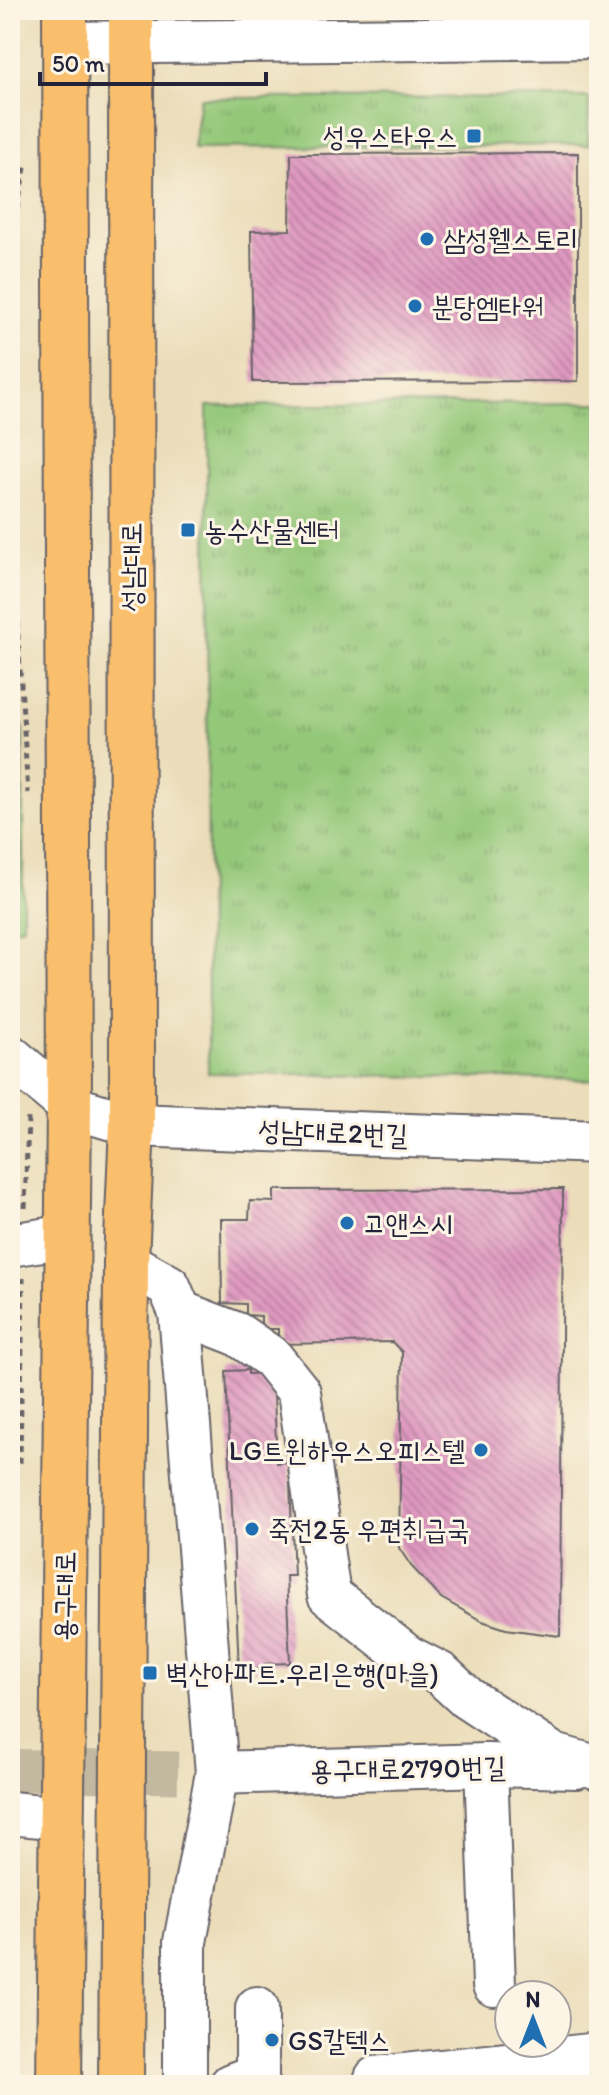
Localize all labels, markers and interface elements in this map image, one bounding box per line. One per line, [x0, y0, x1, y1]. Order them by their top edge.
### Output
scale bar [40, 36, 266, 86]
text: 50 m [52, 49, 105, 78]
place label: 성우스타우스 [323, 119, 458, 153]
marker: 성우스타우스 [465, 127, 483, 145]
place label: 삼성웰스토리 [443, 222, 578, 256]
marker: 삼성웰스토리 [418, 230, 436, 248]
place label: 분당엠타워 [431, 289, 544, 323]
marker: 분당엠타워 [406, 297, 424, 315]
place label: 농수산물센터 [204, 513, 339, 547]
marker: 농수산물센터 [179, 521, 197, 539]
street label: 성남대로 [114, 522, 148, 612]
street label: 성남대로2번길 [257, 1112, 409, 1152]
place label: 고앤스시 [363, 1206, 453, 1240]
marker: 고앤스시 [338, 1214, 356, 1232]
place label: LG트윈하우스오피스텔 [229, 1433, 465, 1467]
marker: LG트윈하우스오피스텔 [472, 1441, 490, 1459]
place label: 죽전2동 우편취급국 [268, 1512, 469, 1546]
marker: 죽전2동 우편취급국 [243, 1520, 261, 1538]
street label: 용구대로 [46, 1551, 82, 1641]
place label: 벽산아파트.우리은행(마을) [166, 1656, 439, 1690]
marker: 벽산아파트.우리은행(마을) [141, 1664, 159, 1682]
street label: 용구대로2790번길 [310, 1749, 506, 1787]
north arrow [493, 1979, 573, 2059]
text: N [526, 1986, 540, 2013]
place label: GS칼텍스 [288, 2023, 391, 2057]
marker: GS칼텍스 [263, 2031, 281, 2049]

